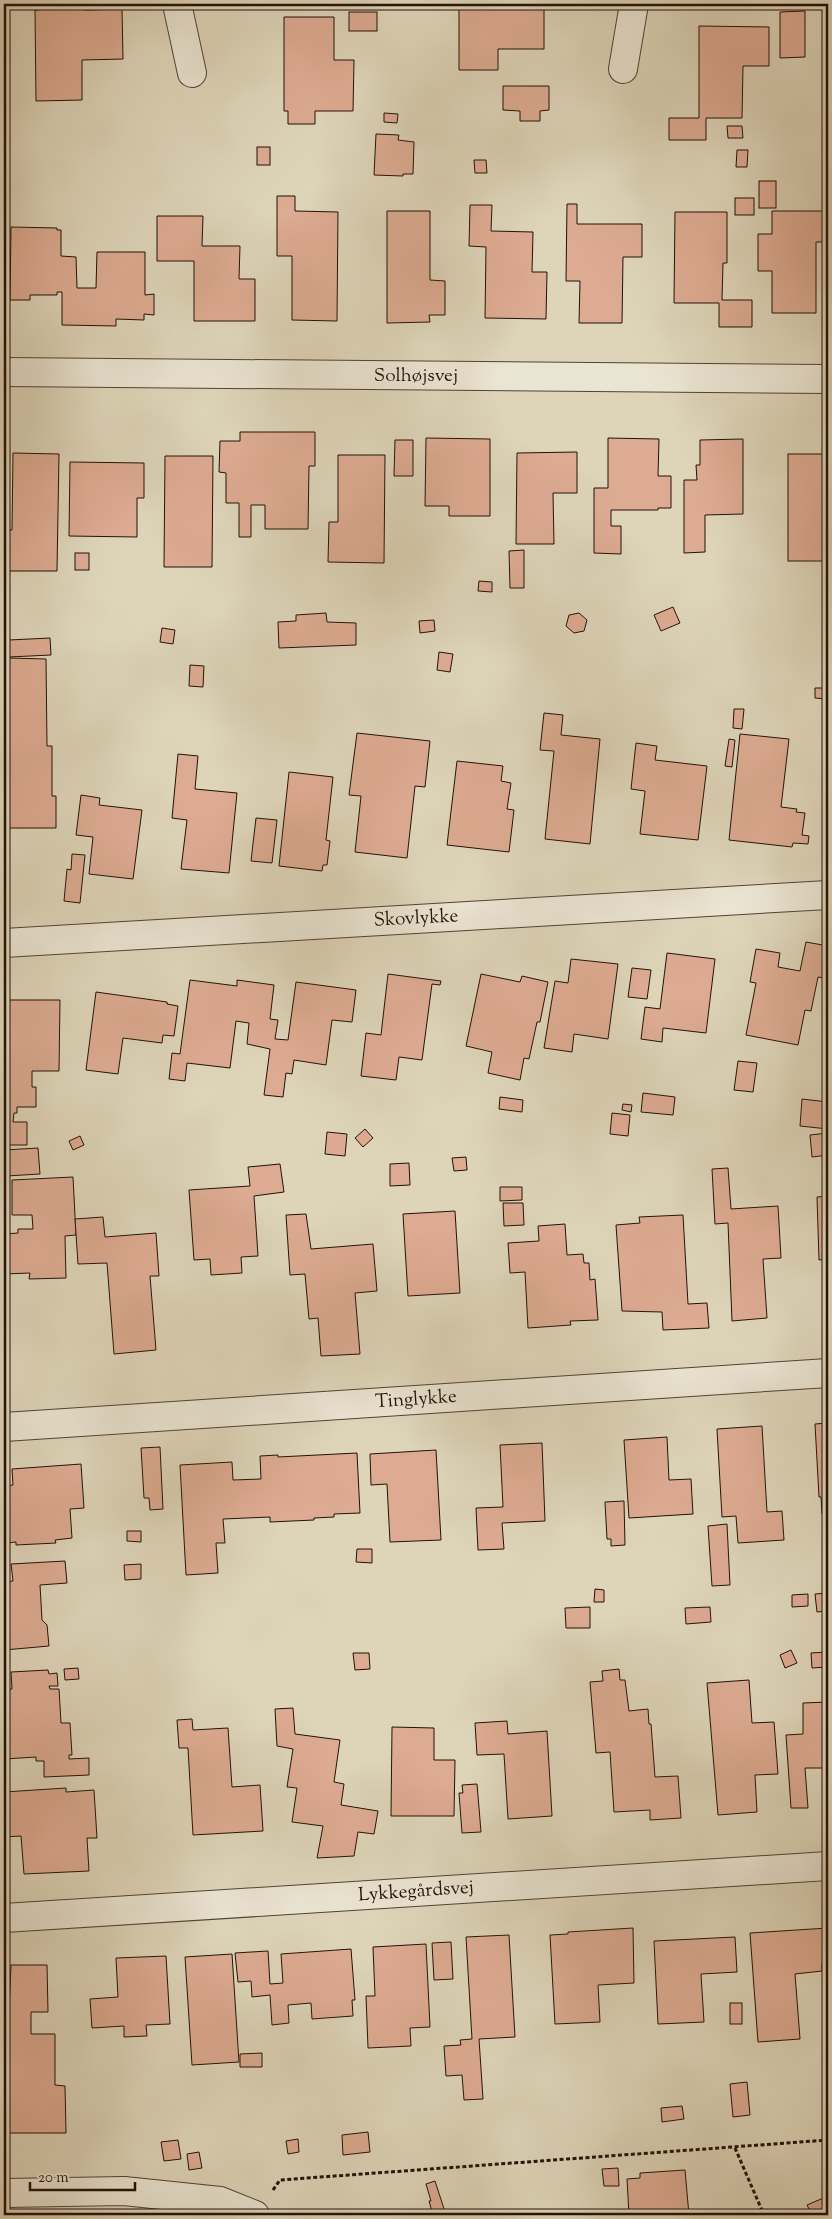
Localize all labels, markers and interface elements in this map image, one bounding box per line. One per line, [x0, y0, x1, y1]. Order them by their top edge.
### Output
street label: Solhøjsvej [374, 363, 458, 390]
street label: Skovlykke [373, 903, 459, 935]
street label: Tinglykke [374, 1384, 458, 1416]
street label: Lykkegårdsvej [357, 1874, 475, 1910]
scale bar [30, 2159, 135, 2191]
text: 20 m [38, 2168, 69, 2189]

